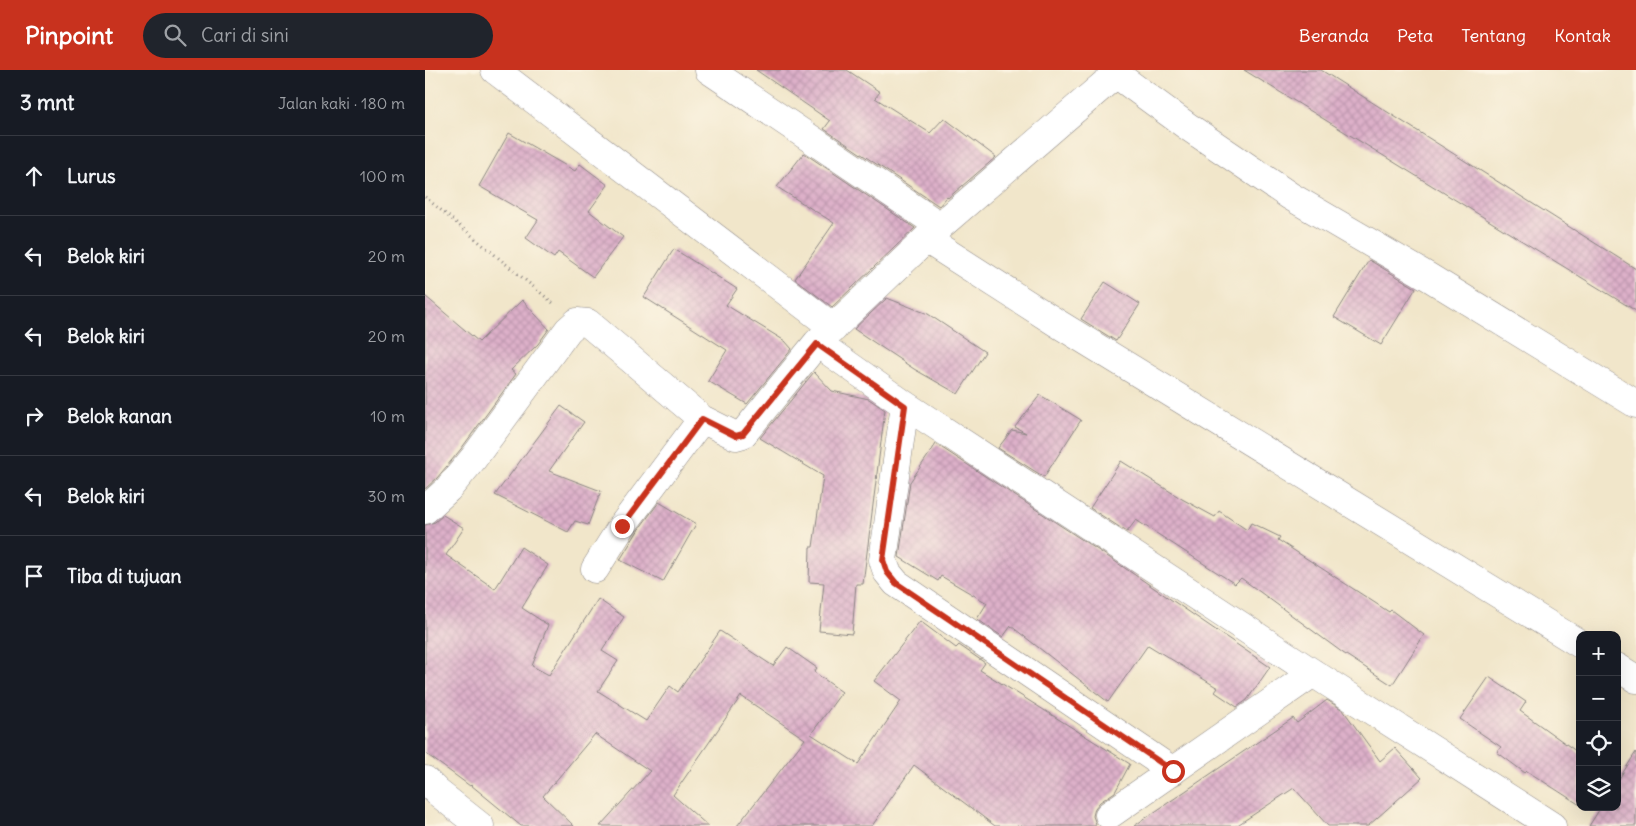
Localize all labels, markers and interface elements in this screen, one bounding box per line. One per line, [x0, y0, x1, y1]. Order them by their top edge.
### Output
search box [143, 13, 493, 58]
text: Pinpoint [25, 20, 113, 50]
icon: search [161, 21, 189, 49]
text: Cari di sini [201, 23, 289, 47]
text: Beranda [1299, 24, 1369, 47]
text: Peta [1397, 24, 1433, 47]
text: Tentang [1461, 24, 1526, 47]
text: Kontak [1554, 24, 1611, 47]
text: 3 mnt [20, 89, 74, 116]
text: Jalan kaki · 180 m [278, 93, 405, 113]
icon: ahead [20, 162, 48, 190]
text: Lurus [67, 164, 116, 188]
text: 100 m [360, 166, 405, 186]
icon: left [20, 242, 48, 270]
text: Belok kiri [67, 244, 145, 268]
text: 20 m [368, 246, 405, 266]
icon: left [20, 322, 48, 350]
text: Belok kiri [67, 324, 145, 348]
text: 20 m [368, 326, 405, 346]
icon: right [20, 402, 48, 430]
text: Belok kanan [67, 404, 172, 428]
text: 10 m [370, 406, 405, 426]
icon: left [20, 482, 48, 510]
text: Belok kiri [67, 484, 145, 508]
text: 30 m [368, 486, 405, 506]
route end [611, 515, 634, 538]
icon: arrive [20, 562, 48, 590]
text: Tiba di tujuan [67, 564, 182, 588]
map controls [1576, 631, 1621, 811]
button: + [1576, 631, 1621, 676]
button: − [1576, 676, 1621, 721]
button: locate [1576, 721, 1621, 766]
route start [1162, 760, 1185, 783]
button: layers [1576, 766, 1621, 811]

